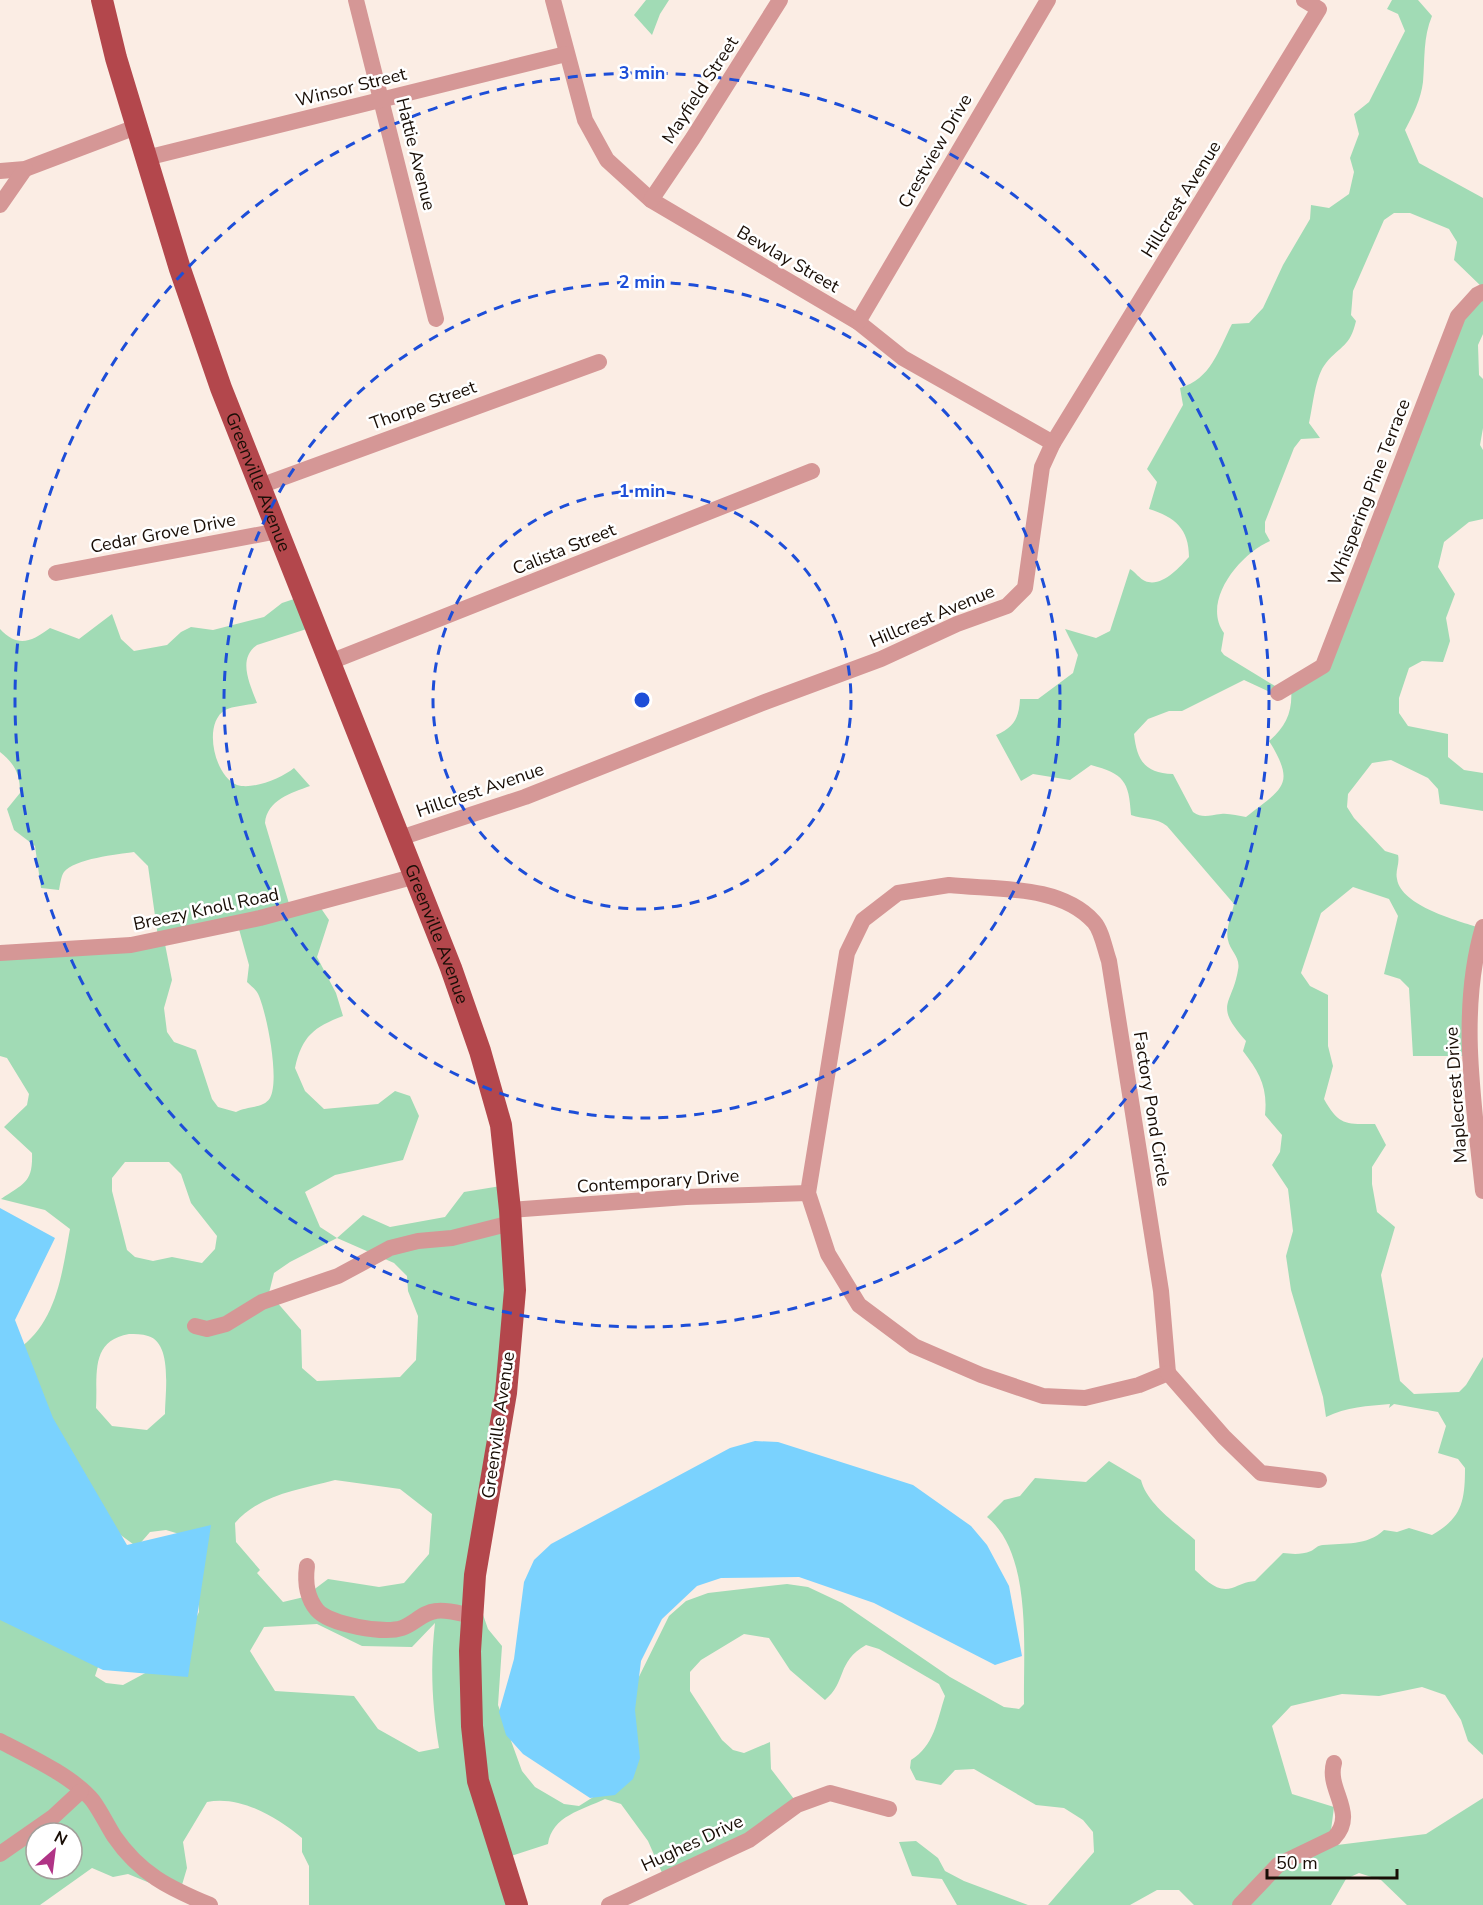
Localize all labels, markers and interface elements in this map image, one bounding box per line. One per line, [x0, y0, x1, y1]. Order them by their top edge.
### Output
street label: Mayfield Street [656, 31, 744, 148]
text: 3 min [619, 61, 665, 85]
street label: Winsor Street [293, 62, 409, 112]
street label: Crestview Drive [893, 89, 977, 213]
street label: Hattie Avenue [390, 95, 442, 213]
street label: Hillcrest Avenue [1135, 136, 1227, 262]
street label: Bewlay Street [732, 220, 844, 298]
text: 2 min [619, 270, 665, 294]
street label: Thorpe Street [367, 374, 480, 435]
street label: Whispering Pine Terrace [1322, 395, 1416, 589]
street label: Greenville Avenue [220, 409, 297, 555]
text: 1 min [619, 479, 665, 503]
street label: Cedar Grove Drive [88, 507, 238, 559]
street label: Calista Street [509, 517, 620, 581]
street label: Hillcrest Avenue [866, 579, 998, 653]
centre of rings [632, 690, 652, 710]
street label: Hillcrest Avenue [413, 757, 547, 823]
street label: Greenville Avenue [399, 860, 475, 1007]
street label: Breezy Knoll Road [131, 882, 281, 936]
street label: Maplecrest Drive [1439, 1026, 1473, 1164]
street label: Factory Pond Circle [1128, 1030, 1176, 1188]
street label: Contemporary Drive [576, 1163, 740, 1199]
street label: Greenville Avenue [476, 1350, 520, 1500]
street label: Hughes Drive [637, 1809, 747, 1877]
north arrow [24, 1821, 84, 1881]
text: N [50, 1826, 71, 1851]
scale bar [1267, 1842, 1398, 1880]
text: 50 m [1276, 1851, 1318, 1875]

